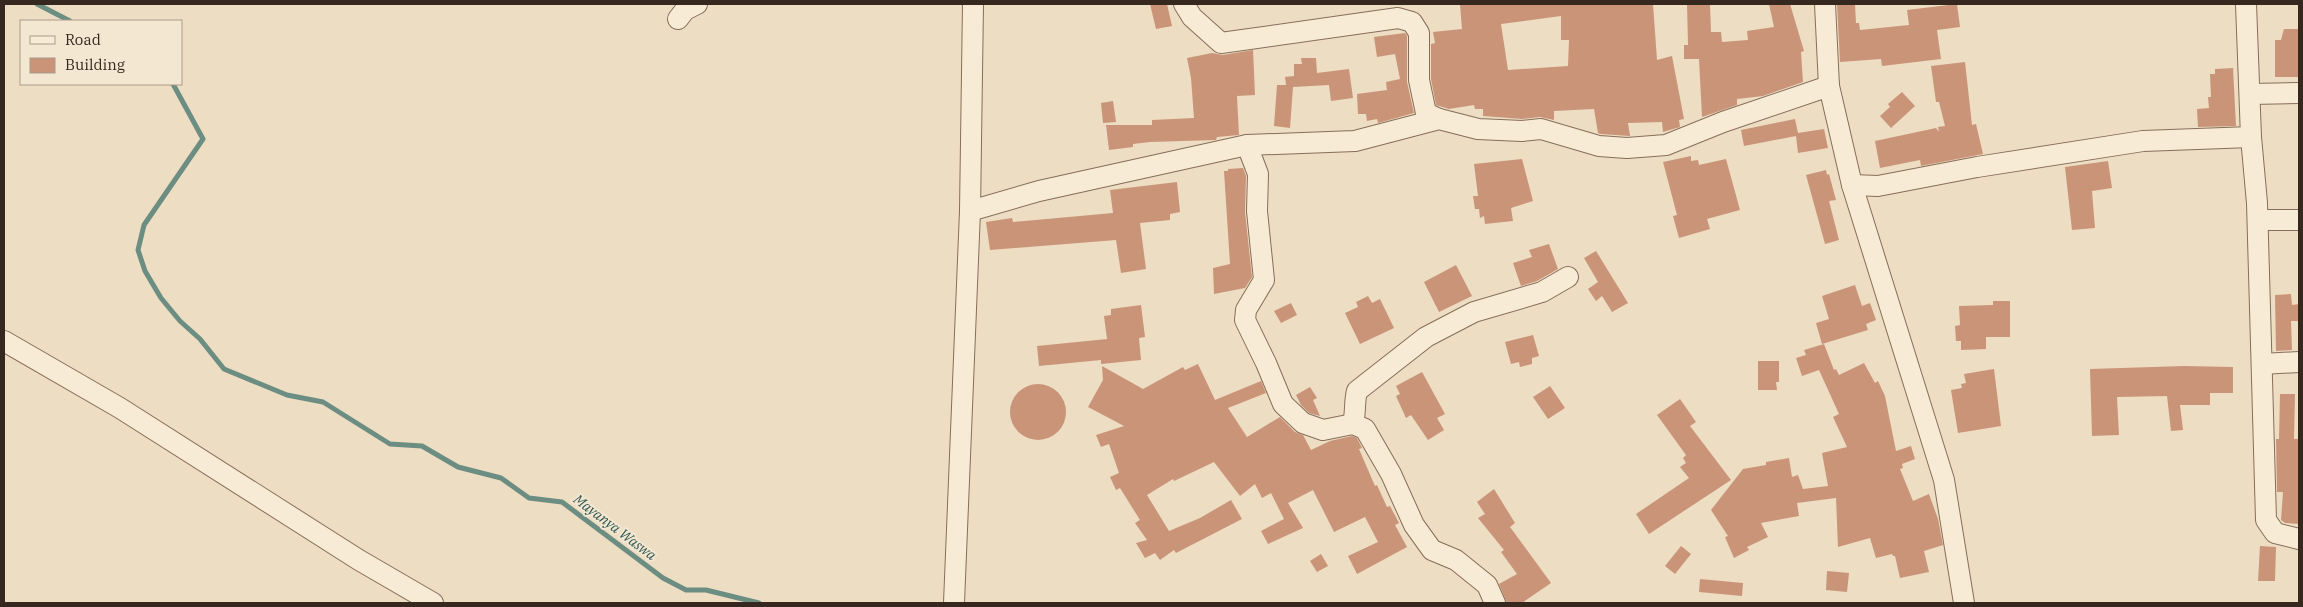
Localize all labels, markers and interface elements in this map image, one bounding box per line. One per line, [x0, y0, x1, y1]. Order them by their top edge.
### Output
legend [20, 20, 182, 85]
text: Road [65, 30, 101, 49]
text: Building [65, 55, 125, 74]
water label: Mayanya Waswa [569, 489, 660, 564]

